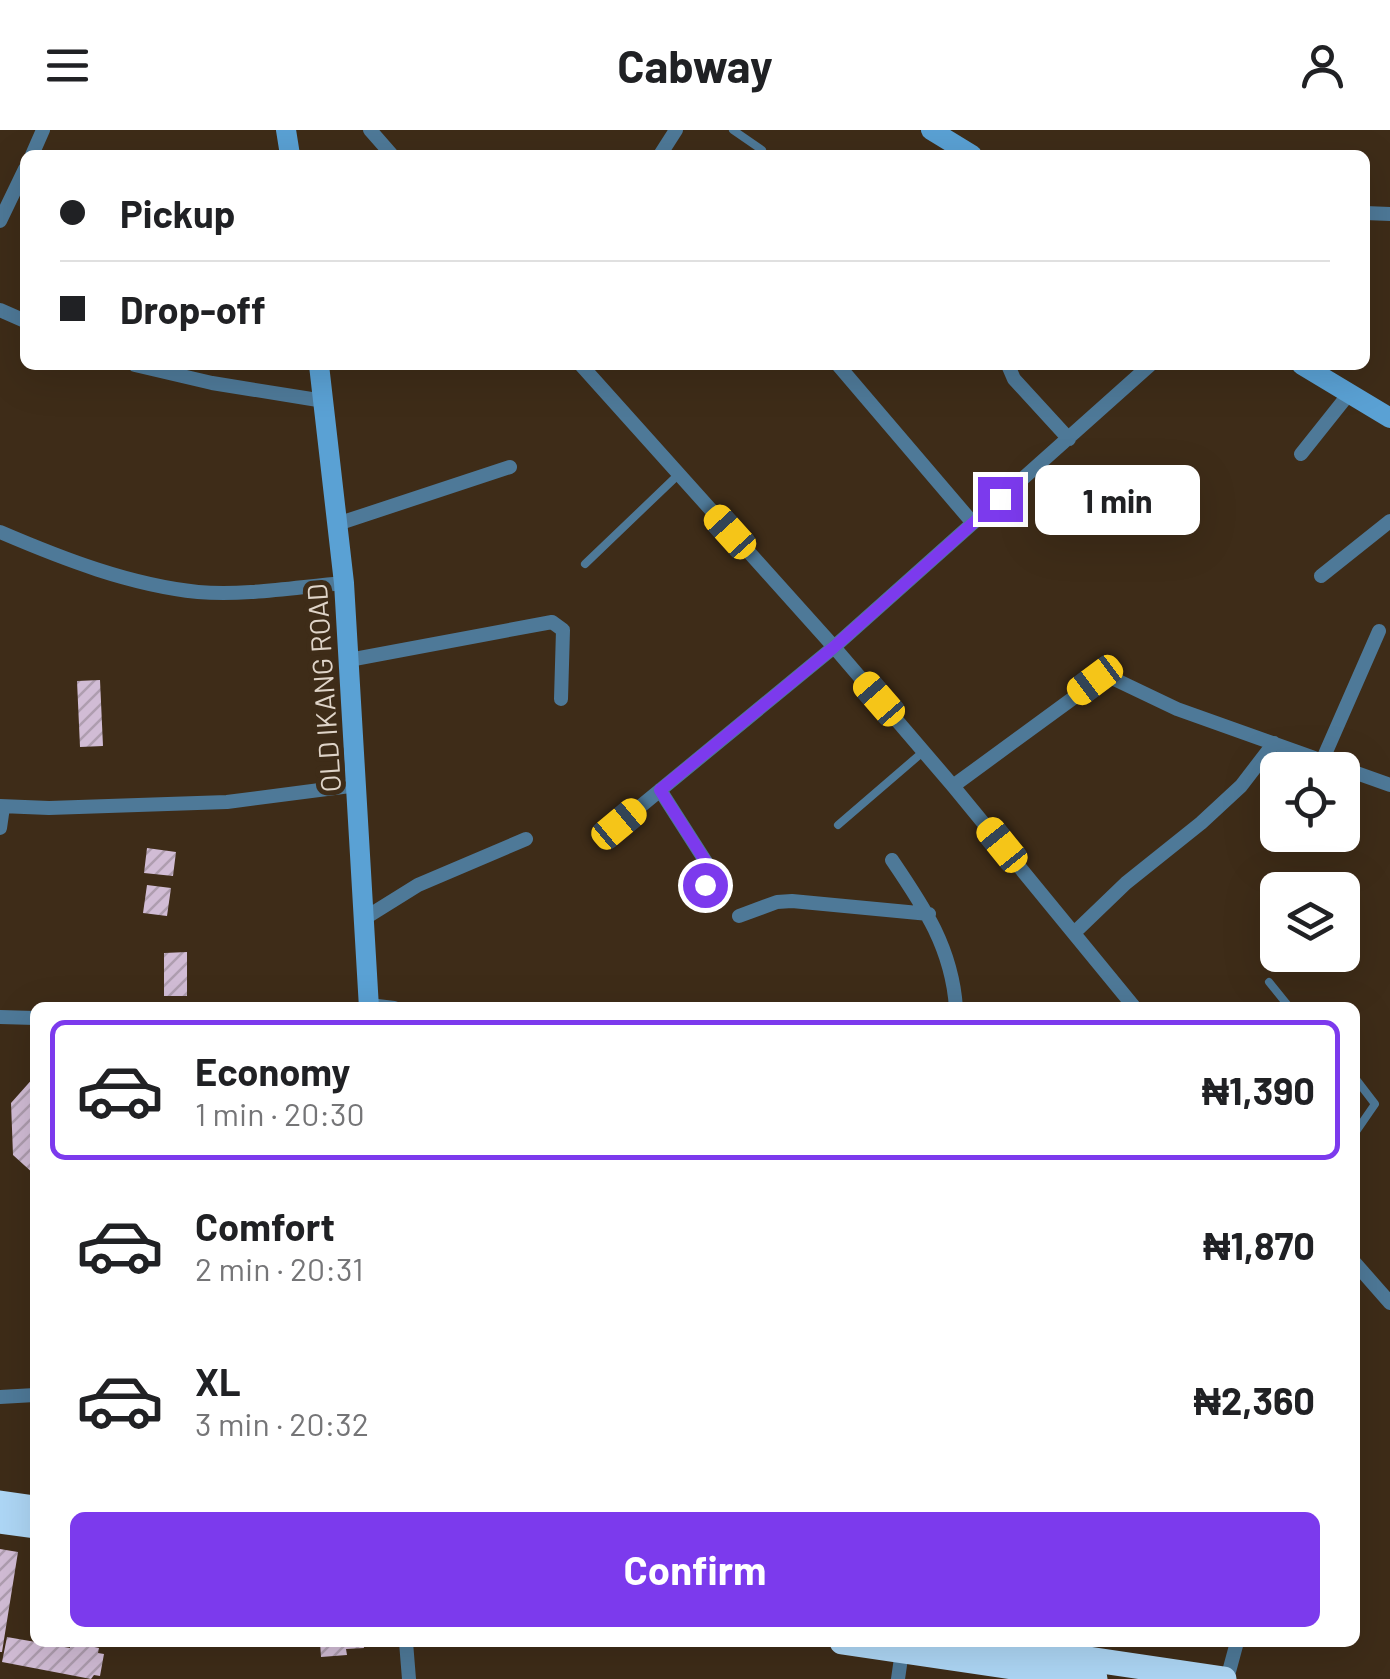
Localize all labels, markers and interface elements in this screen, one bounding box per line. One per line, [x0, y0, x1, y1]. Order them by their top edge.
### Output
icon: menu [40, 38, 95, 93]
text: Cabway [617, 38, 773, 92]
icon: person [1295, 38, 1350, 93]
text: Pickup [120, 190, 235, 236]
text: Drop-off [120, 286, 266, 332]
callout: 1 min [1035, 464, 1200, 534]
route end [978, 477, 1023, 522]
text: 1 min [1082, 481, 1153, 519]
car [699, 500, 761, 564]
street label: OLD IKANG ROAD [299, 583, 347, 793]
car [1062, 650, 1128, 710]
car [848, 667, 910, 731]
map controls [1260, 752, 1360, 972]
button: locate [1260, 752, 1360, 852]
car [586, 793, 652, 855]
car [971, 812, 1033, 878]
route start [683, 863, 728, 908]
button: layers [1260, 872, 1360, 972]
icon: car [75, 1045, 165, 1135]
text: Economy [195, 1048, 350, 1094]
text: ₦1,390 [1202, 1067, 1315, 1113]
text: 1 min · 20:30 [195, 1094, 365, 1132]
icon: car [75, 1200, 165, 1290]
text: Comfort [195, 1203, 335, 1249]
text: ₦1,870 [1203, 1222, 1315, 1268]
text: 2 min · 20:31 [195, 1249, 363, 1287]
icon: car [75, 1355, 165, 1445]
text: XL [195, 1358, 241, 1404]
text: ₦2,360 [1194, 1377, 1315, 1423]
text: 3 min · 20:32 [195, 1404, 369, 1442]
button: Confirm [70, 1512, 1320, 1627]

